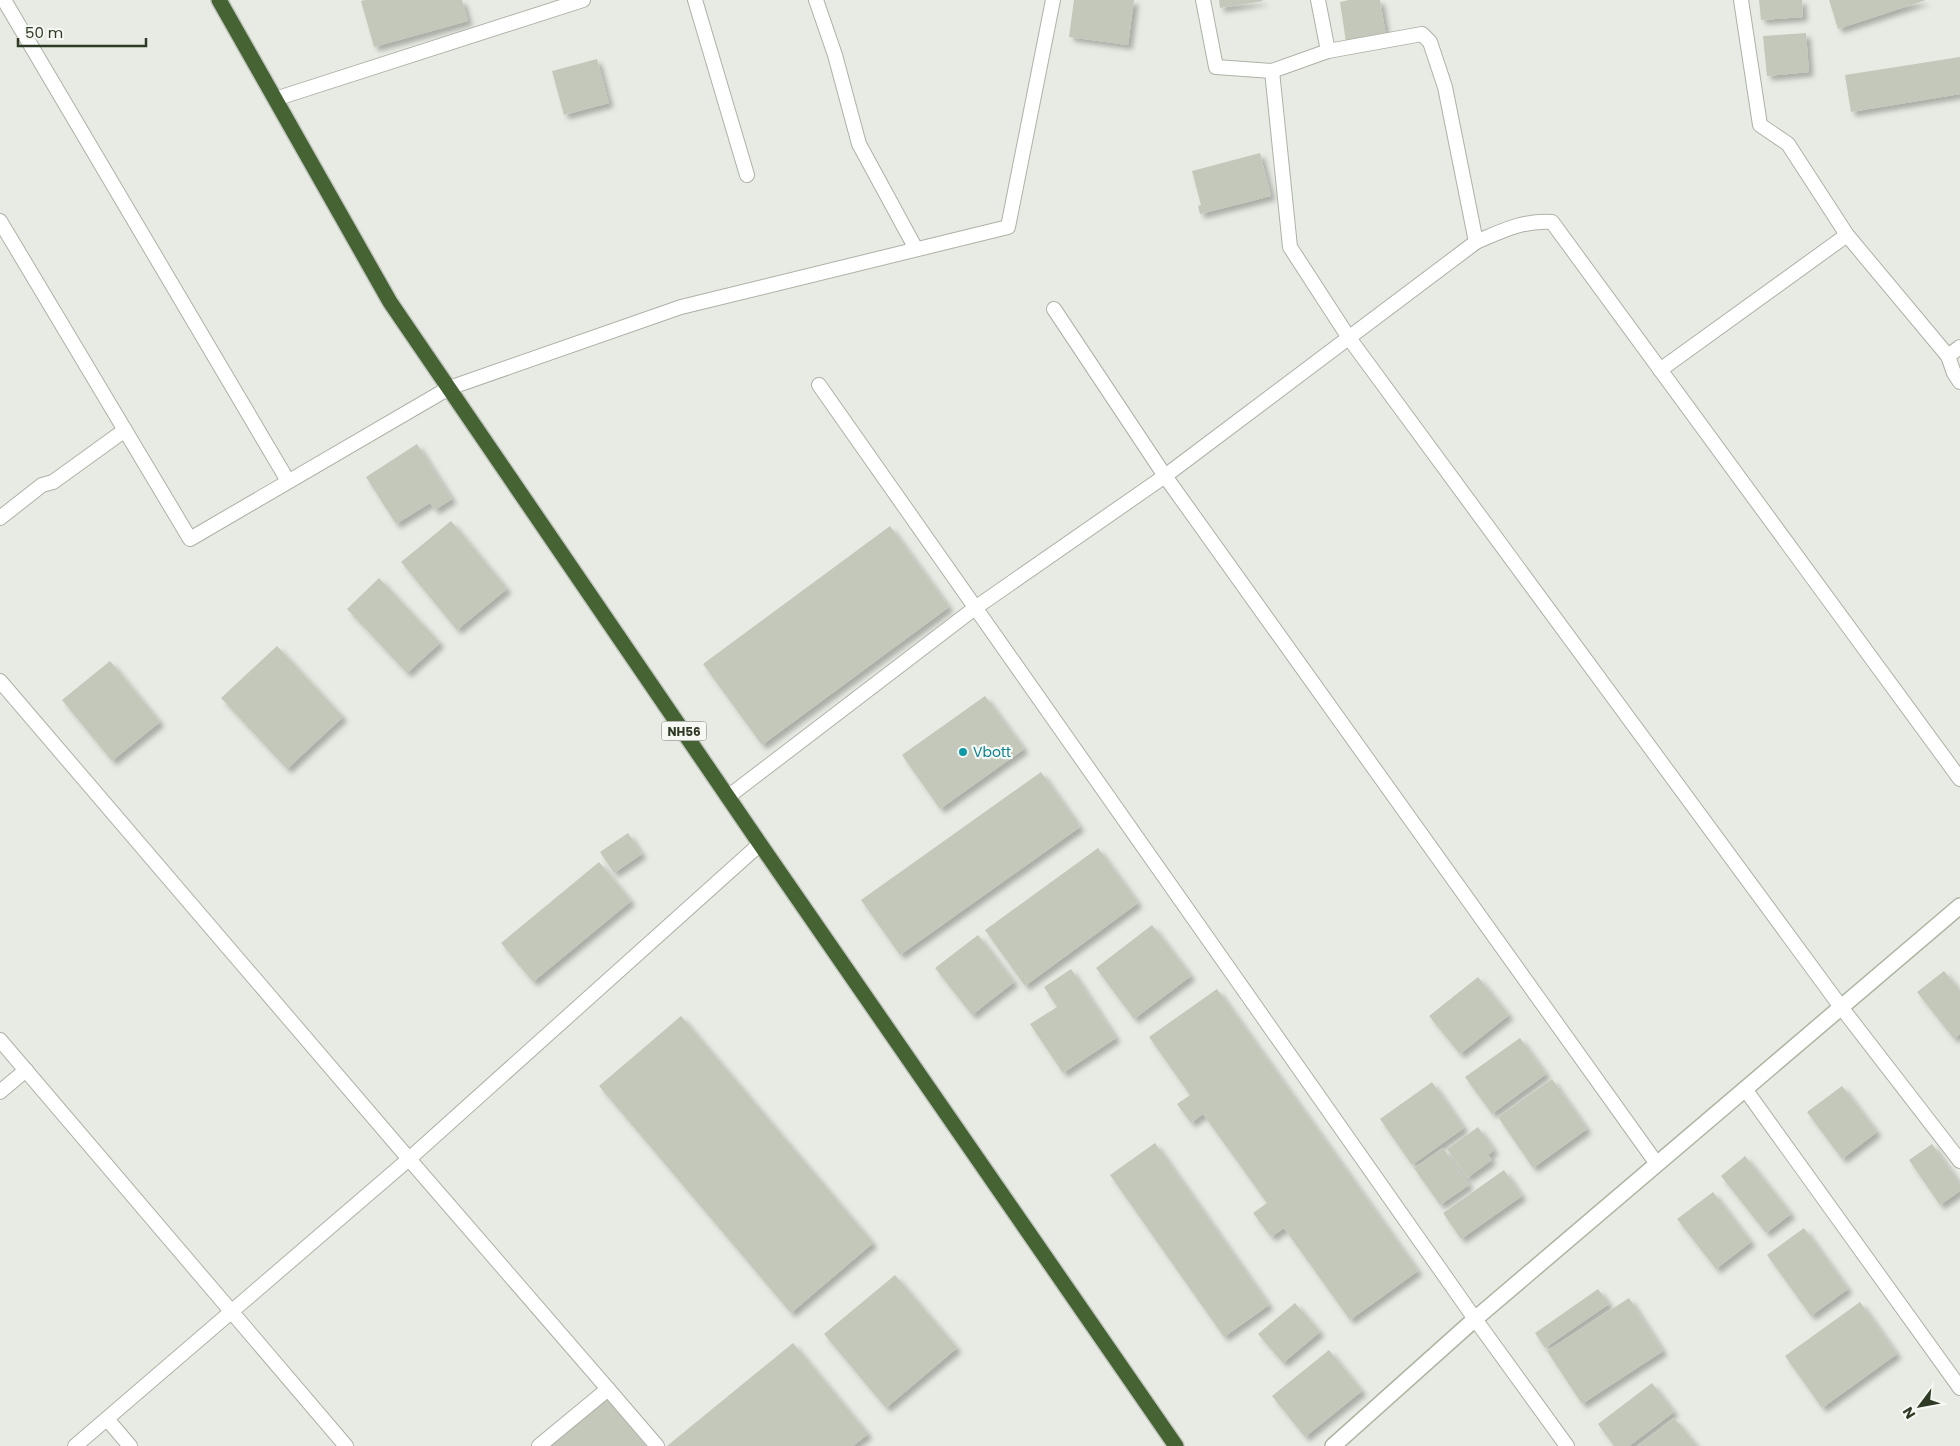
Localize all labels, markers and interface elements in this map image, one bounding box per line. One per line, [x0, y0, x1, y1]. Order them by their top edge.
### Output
scale bar [18, 15, 145, 47]
text: 50 m [25, 22, 63, 43]
road number: NH56 [662, 721, 706, 740]
place label: Vbott [973, 742, 1011, 762]
marker: Vbott [957, 746, 969, 758]
north arrow [1895, 1381, 1945, 1431]
text: N [1898, 1403, 1920, 1423]

